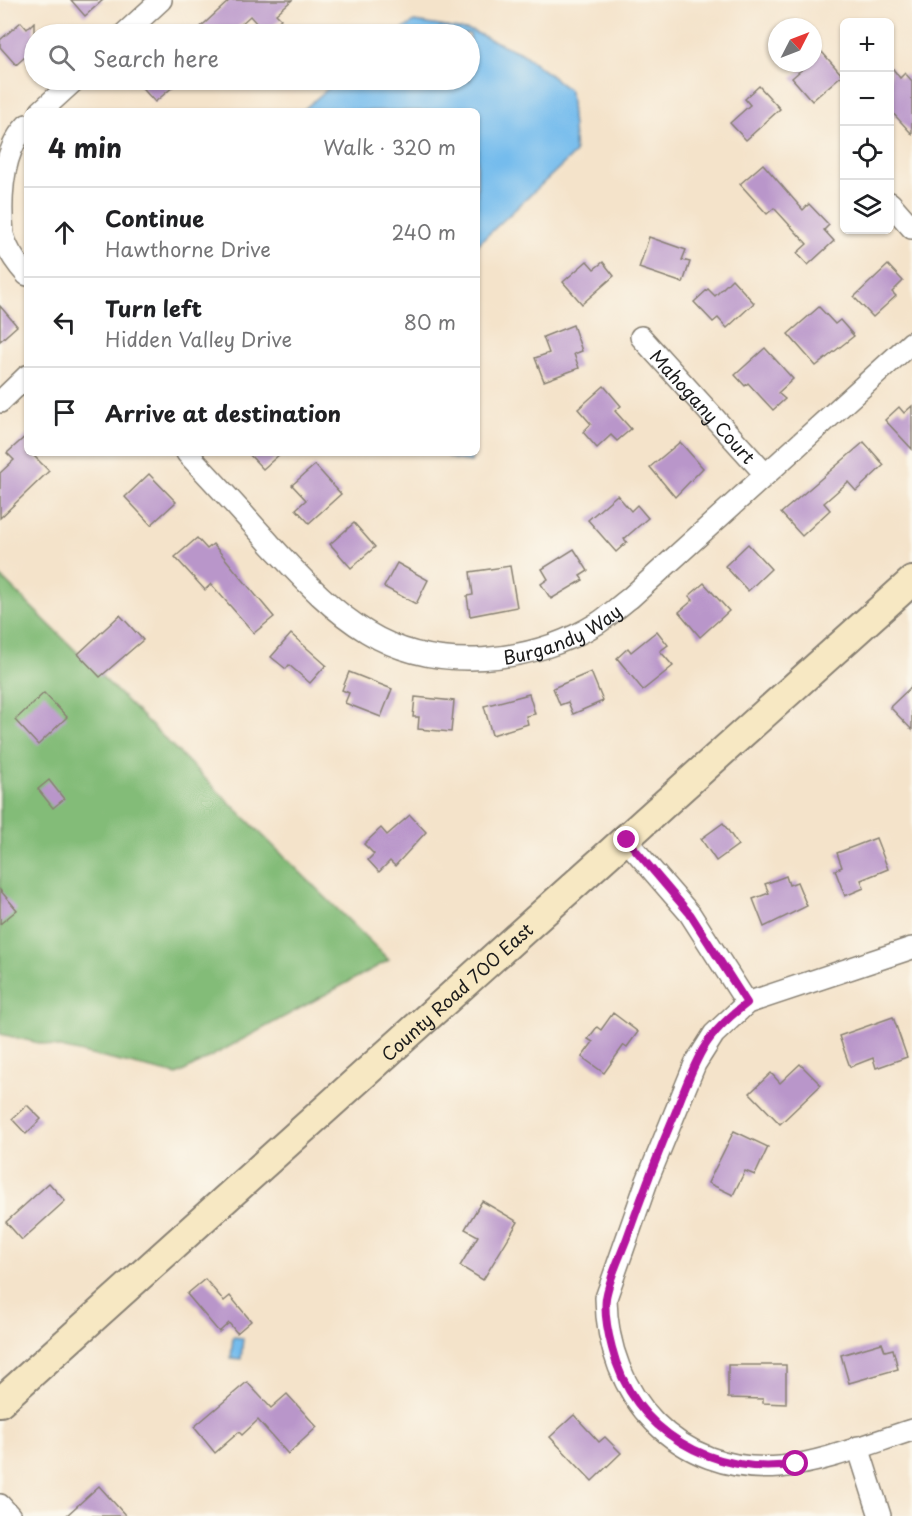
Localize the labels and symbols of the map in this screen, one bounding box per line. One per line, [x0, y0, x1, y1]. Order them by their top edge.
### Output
north arrow [768, 18, 822, 72]
street label: Mahogany Court [644, 343, 762, 469]
street label: Burgandy Way [501, 597, 627, 670]
route end [613, 826, 639, 852]
street label: County Road 700 East [374, 916, 538, 1067]
route start [782, 1450, 808, 1476]

